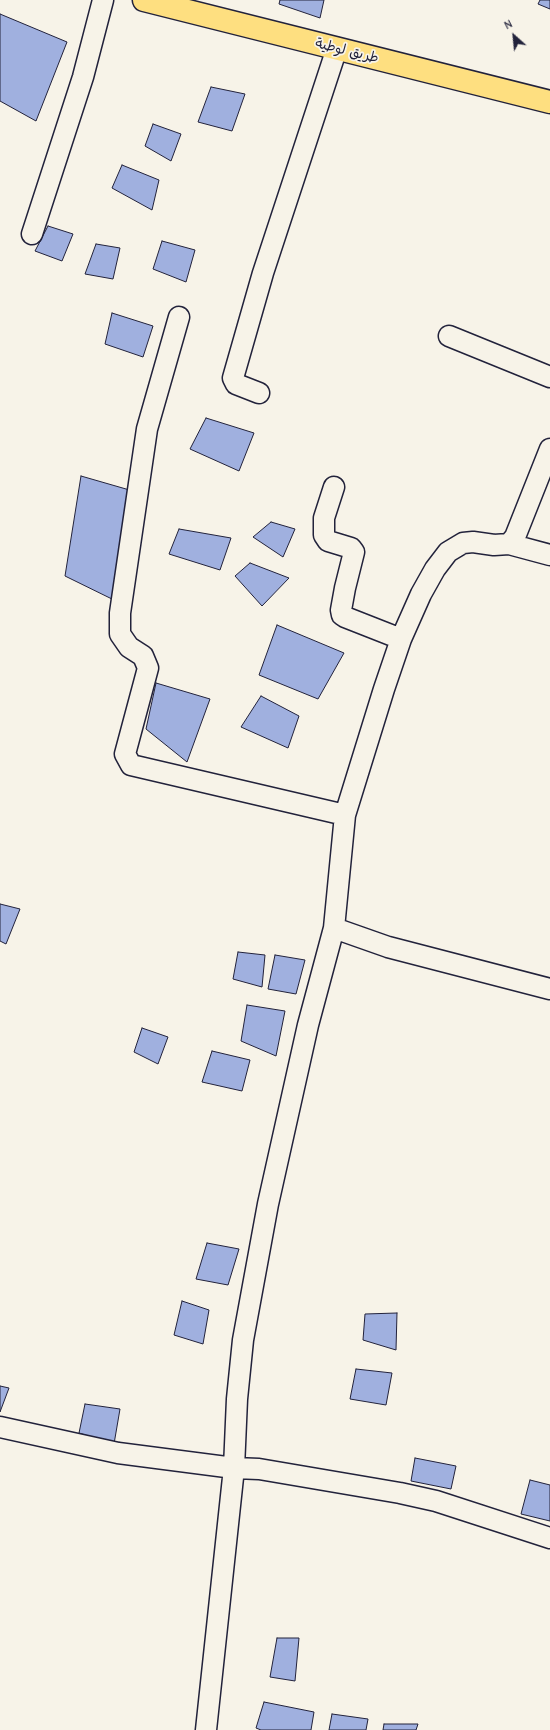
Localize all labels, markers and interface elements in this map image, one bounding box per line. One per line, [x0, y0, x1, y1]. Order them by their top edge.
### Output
north arrow [494, 16, 534, 56]
text: N [502, 17, 514, 32]
street label: طريق لوطية [314, 35, 380, 67]

